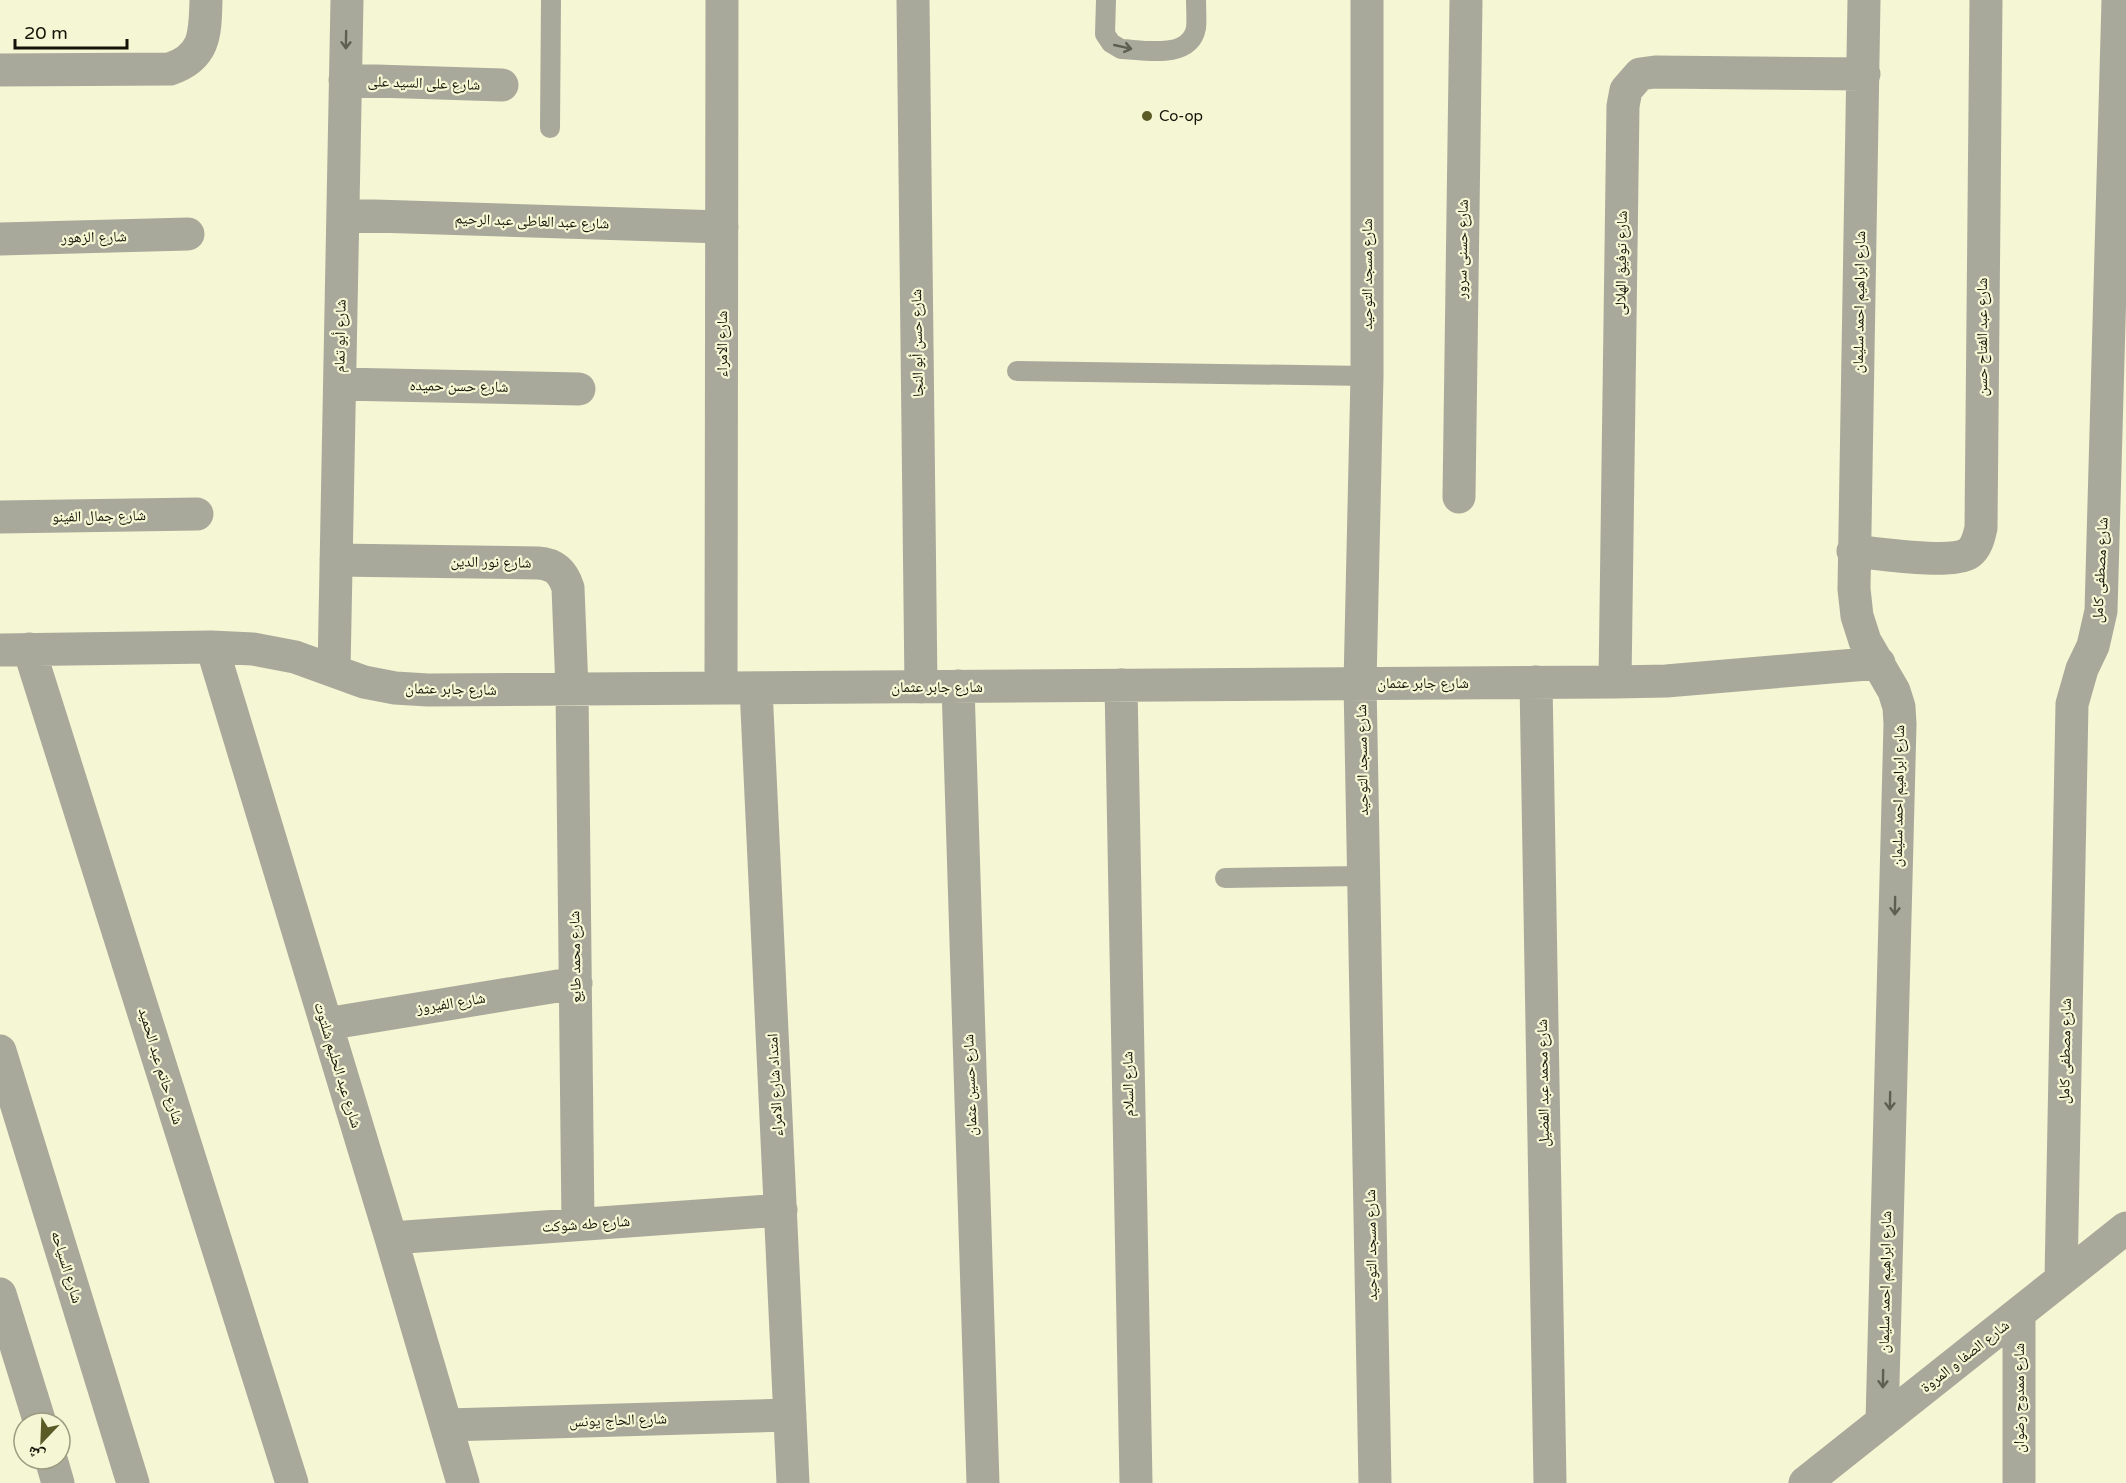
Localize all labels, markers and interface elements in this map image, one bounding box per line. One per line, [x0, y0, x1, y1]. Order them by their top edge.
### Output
scale bar [15, 12, 128, 50]
text: 20 m [24, 22, 68, 44]
one-way arrow [340, 29, 352, 49]
one-way arrow [1113, 42, 1132, 54]
street label: شارع على السيد على [367, 72, 481, 95]
place label: Co-op [1159, 107, 1203, 125]
marker: Co-op [1140, 109, 1154, 123]
street label: شارع حسنى سرور [1452, 199, 1473, 300]
street label: شارع عبد العاطى عبد الرحيم [454, 209, 610, 234]
street label: شارع توفيق الهلالى [1611, 210, 1632, 316]
street label: شارع مسجد التوحيد [1358, 218, 1377, 330]
street label: شارع الزهور [60, 227, 127, 248]
street label: شارع ابراهيم احمد سليمان [1849, 230, 1870, 373]
street label: شارع عبد الفتاح حسن [1973, 277, 1992, 396]
street label: شارع حسن أبو النجا [907, 289, 928, 397]
street label: شارع أبو تمام [330, 299, 351, 373]
street label: شارع الامراء [713, 310, 732, 377]
street label: شارع حسن حميده [409, 376, 509, 397]
street label: شارع جمال الفينو [52, 506, 146, 527]
street label: شارع مصطفى كامل [2088, 516, 2113, 624]
street label: شارع نور الدين [450, 552, 532, 573]
street label: شارع جابر عثمان [1377, 674, 1469, 693]
street label: شارع جابر عثمان [891, 678, 983, 697]
street label: شارع جابر عثمان [405, 679, 497, 700]
street label: شارع مسجد التوحيد [1352, 704, 1373, 816]
street label: شارع ابراهيم احمد سليمان [1888, 724, 1909, 867]
one-way arrow [1889, 895, 1901, 915]
street label: شارع محمد طايع [565, 910, 586, 1003]
street label: شارع الفيروز [414, 989, 487, 1018]
street label: شارع مصطفى كامل [2055, 998, 2076, 1104]
street label: شارع عبد الحليم شلتوت [309, 1000, 366, 1130]
street label: شارع حاتم عبد الحميد [134, 1005, 187, 1127]
street label: شارع محمد عبد الفضيل [1533, 1019, 1554, 1147]
street label: امتداد شارع الامراء [763, 1033, 788, 1137]
street label: شارع حسين عثمان [959, 1034, 982, 1136]
street label: شارع السلام [1118, 1051, 1139, 1117]
one-way arrow [1884, 1090, 1896, 1110]
street label: شارع مسجد التوحيد [1361, 1189, 1382, 1301]
street label: شارع ابراهيم احمد سليمان [1875, 1210, 1896, 1353]
street label: شارع طه شوكت [541, 1212, 631, 1237]
street label: شارع السياحه [47, 1229, 87, 1306]
street label: شارع الصفا و المروة [1917, 1316, 2014, 1397]
street label: شارع ممدوح رضوان [2010, 1343, 2029, 1453]
one-way arrow [1877, 1369, 1889, 1389]
street label: شارع الحاج يونس [569, 1409, 667, 1432]
north arrow [12, 1411, 72, 1471]
text: ش [25, 1441, 48, 1466]

